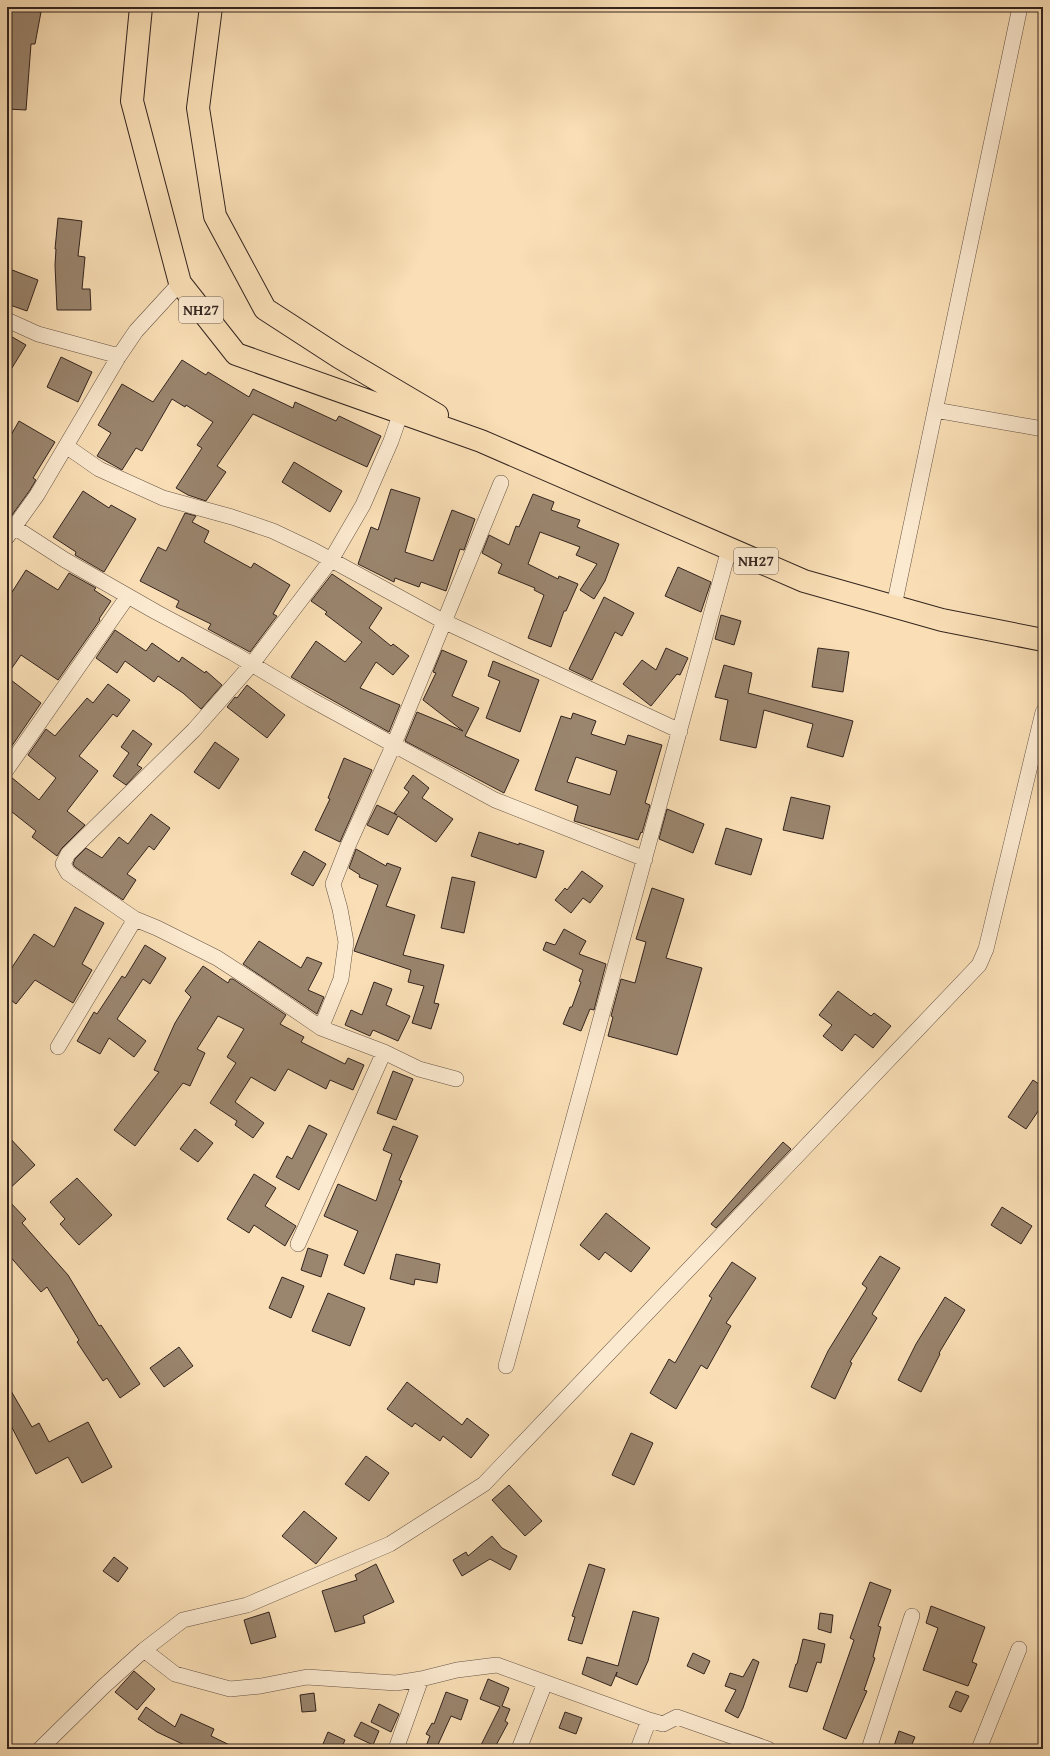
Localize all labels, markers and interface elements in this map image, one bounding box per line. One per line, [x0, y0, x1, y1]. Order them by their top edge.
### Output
road number: NH27 [179, 297, 223, 323]
road number: NH27 [734, 548, 778, 574]

